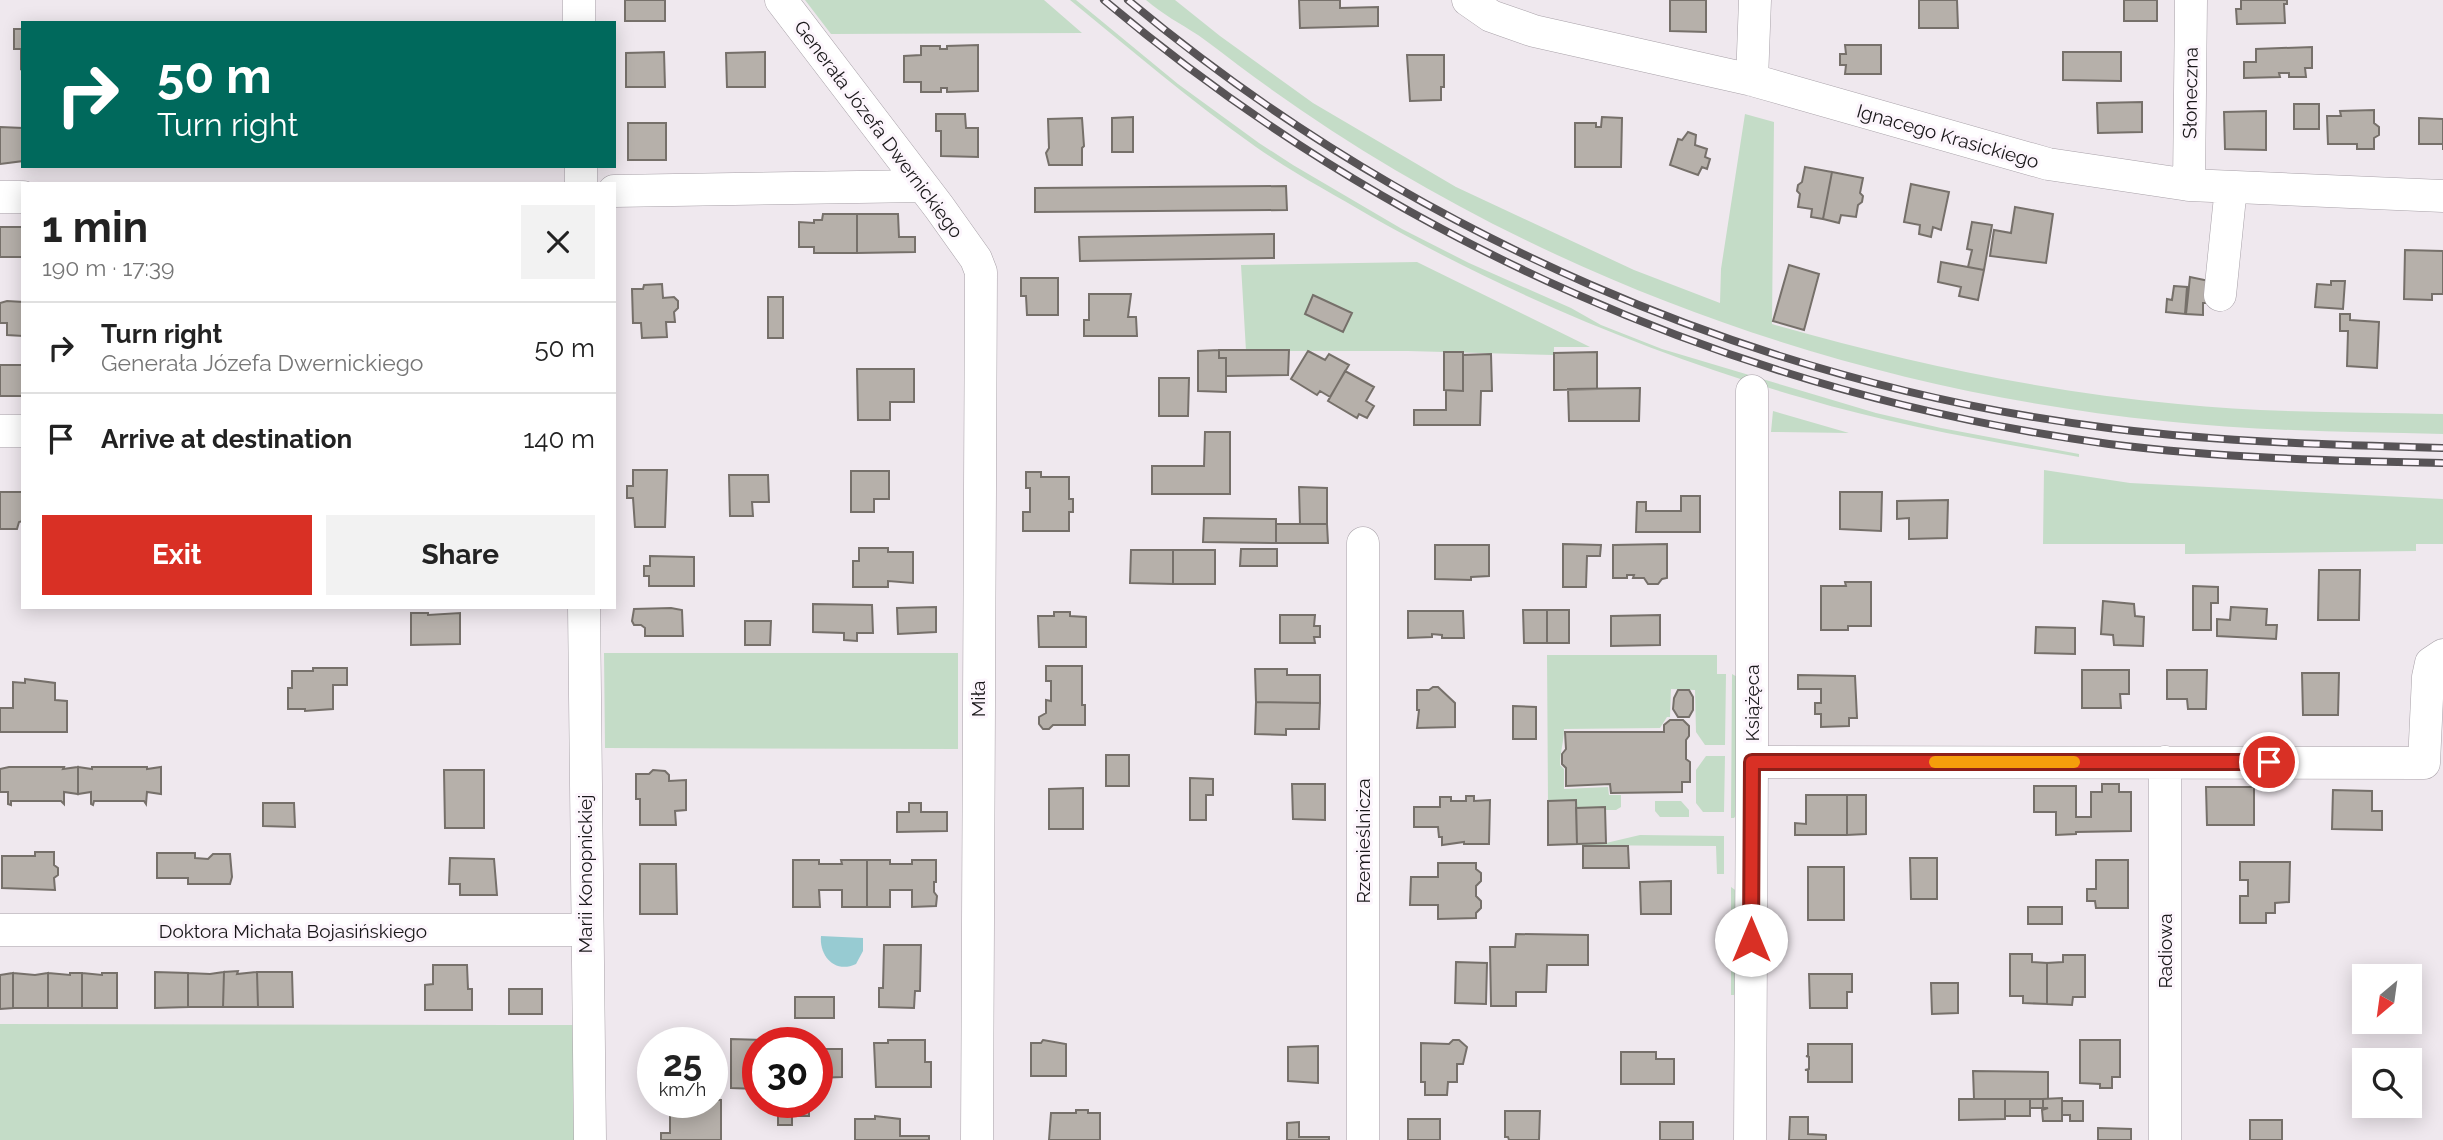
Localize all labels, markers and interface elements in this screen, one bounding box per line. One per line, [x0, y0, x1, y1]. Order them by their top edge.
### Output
street label: Generała Józefa Dwernickiego [790, 16, 968, 242]
text: 50 m [157, 47, 272, 104]
street label: Słoneczna [2178, 47, 2202, 139]
icon: right [42, 49, 133, 140]
street label: Ignacego Krasickiego [1854, 99, 2042, 173]
text: Turn right [157, 106, 298, 143]
text: 1 min [42, 203, 148, 252]
button: close [521, 205, 595, 279]
text: 190 m · 17:39 [42, 254, 175, 281]
text: Turn right [101, 319, 222, 349]
icon: right [42, 329, 80, 367]
text: 50 m [534, 333, 595, 363]
text: Generała Józefa Dwernickiego [101, 349, 424, 376]
icon: arrive [42, 420, 80, 458]
text: Arrive at destination [101, 424, 352, 454]
text: 140 m [523, 424, 595, 454]
button: Exit [42, 515, 312, 595]
button: Share [326, 515, 595, 595]
street label: Książęca [1741, 665, 1763, 741]
street label: Miła [967, 681, 989, 717]
pin [2239, 732, 2299, 792]
icon: arrive [2250, 743, 2288, 781]
street label: Rzemieślnicza [1352, 778, 1374, 904]
street label: Marii Konopnickiej [574, 794, 596, 954]
position arrow [1714, 903, 1788, 977]
street label: Radiowa [2154, 913, 2176, 989]
street label: Doktora Michała Bojasińskiego [159, 920, 427, 942]
north arrow [2352, 964, 2422, 1034]
map controls [2352, 964, 2422, 1118]
speed limit sign: 30 [742, 1027, 833, 1118]
text: 25 [663, 1043, 702, 1084]
button: search [2352, 1048, 2422, 1118]
text: km/h [659, 1079, 706, 1100]

